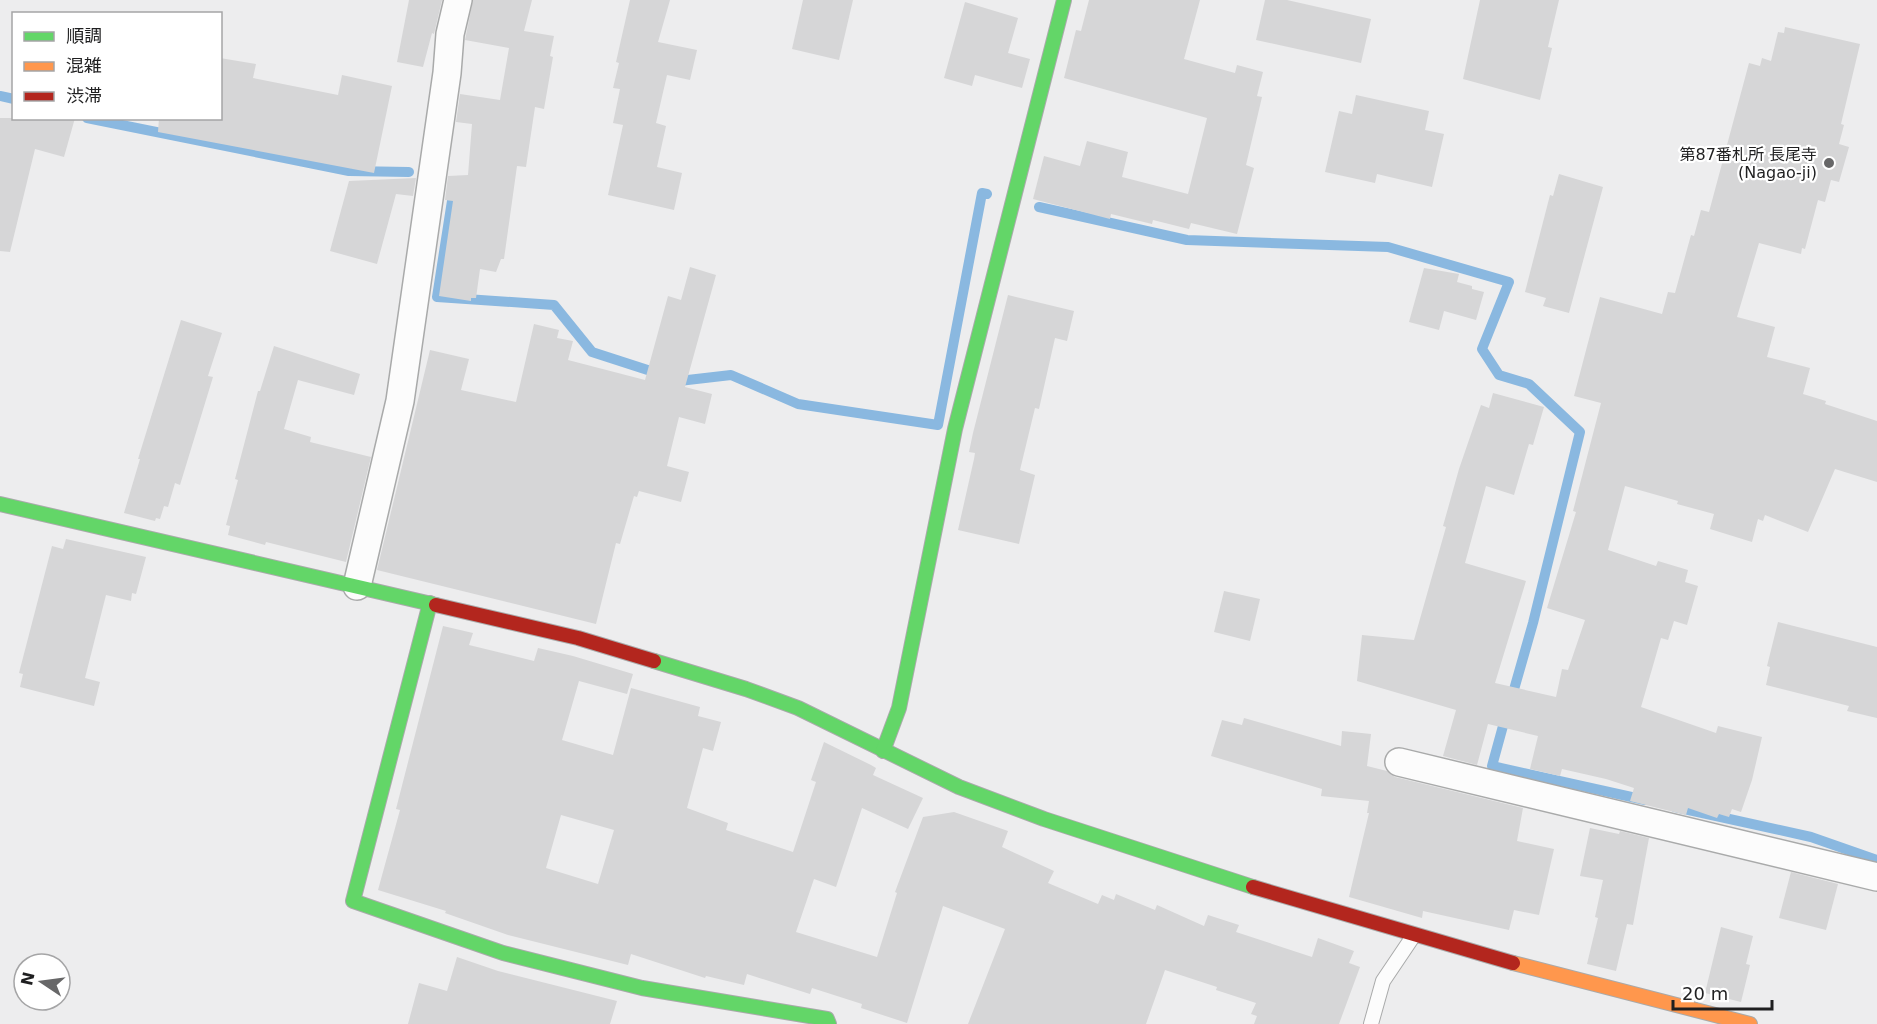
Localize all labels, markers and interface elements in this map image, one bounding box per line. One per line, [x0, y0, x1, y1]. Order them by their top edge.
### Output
legend [12, 12, 222, 120]
text: 順調 [66, 25, 102, 46]
text: 混雑 [66, 55, 102, 76]
text: 渋滞 [66, 85, 102, 106]
place label: 第87番札所 長尾寺 (Nagao-ji) [1680, 145, 1817, 182]
marker: 第87番札所 長尾寺 (Nagao-ji) [1822, 156, 1836, 170]
north arrow [12, 952, 72, 1012]
text: N [17, 970, 39, 987]
scale bar [1673, 973, 1772, 1011]
text: 20 m [1682, 983, 1728, 1004]

